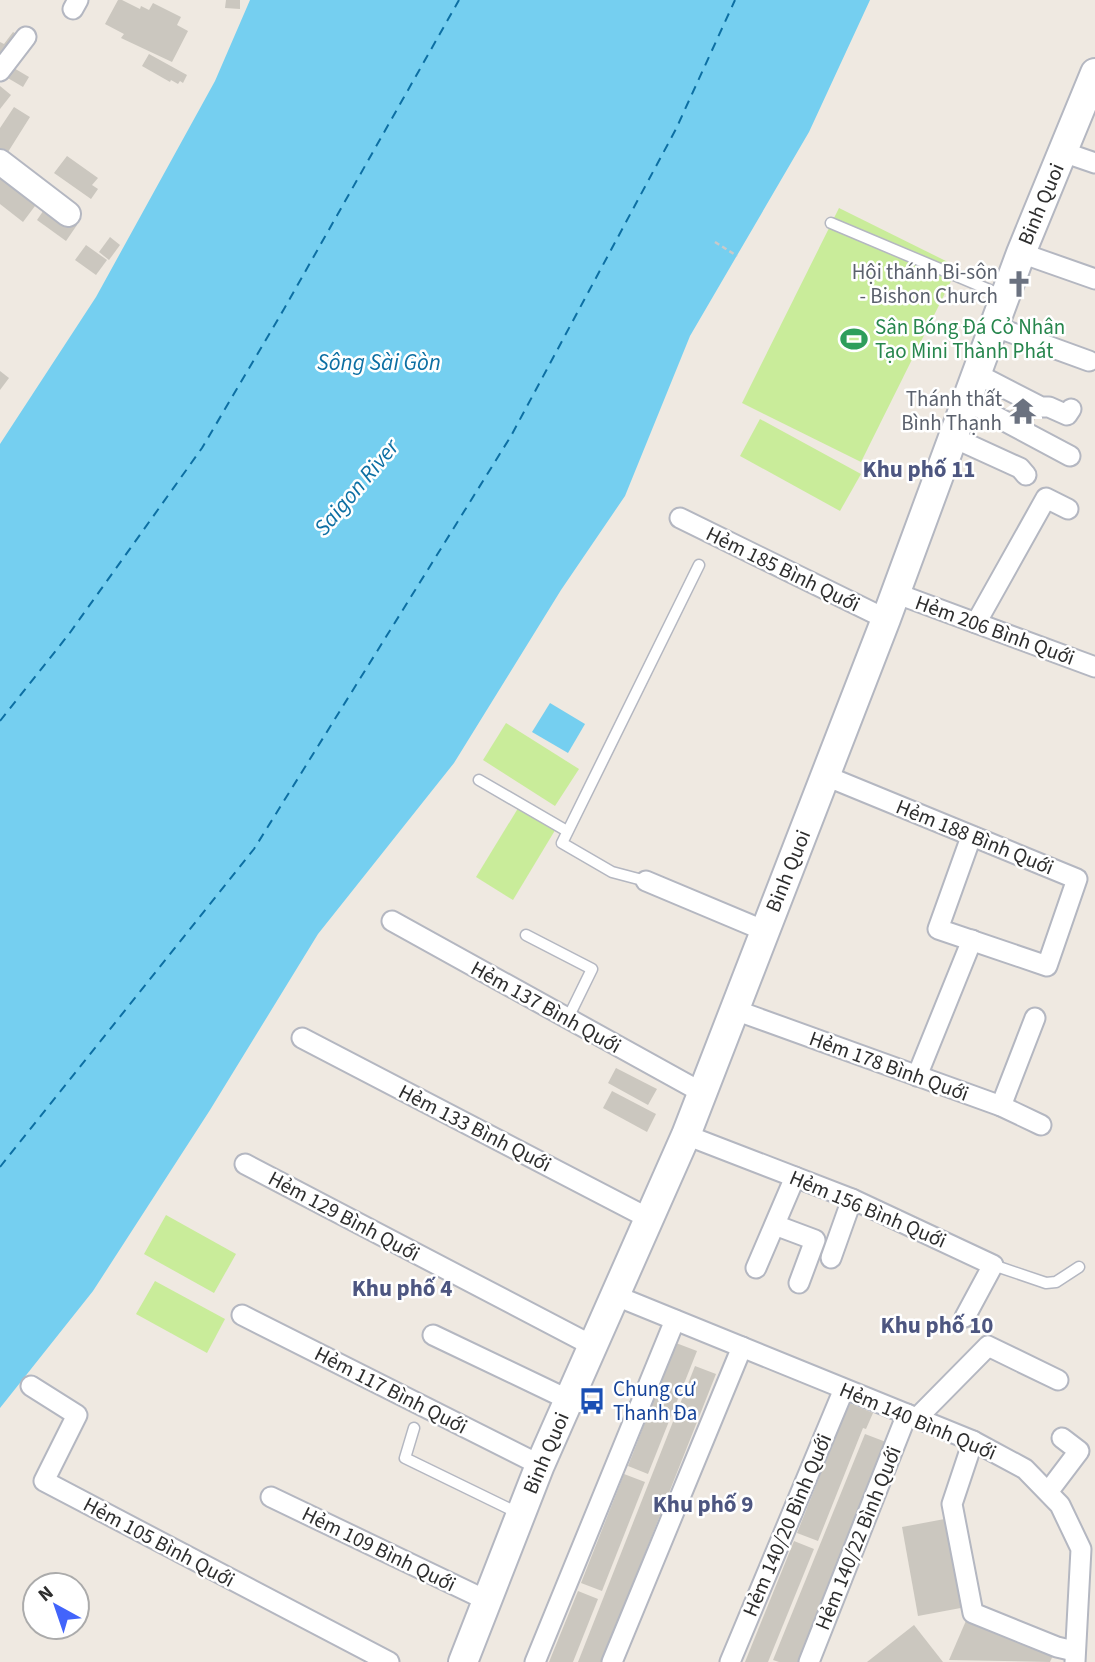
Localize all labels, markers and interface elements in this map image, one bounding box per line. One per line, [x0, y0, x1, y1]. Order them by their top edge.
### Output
street label: Binh Quoi [1010, 158, 1072, 250]
place label: Hội thánh Bi-sôn - Bishon Church [852, 257, 998, 311]
church icon: Hội thánh Bi-sôn - Bishon Church [1004, 269, 1034, 299]
place label: Sân Bóng Đá Cỏ Nhân Tạo Mini Thành Phát [875, 312, 1065, 366]
sports icon: Sân Bóng Đá Cỏ Nhân Tạo Mini Thành Phát [839, 324, 869, 354]
water label: Sông Sài Gòn [317, 346, 441, 379]
place label: Thánh thất Bình Thạnh [901, 384, 1002, 438]
temple icon: Thánh thất Bình Thạnh [1008, 396, 1038, 426]
water label: Saigon River [306, 431, 407, 543]
district label: Khu phố 11 [863, 453, 975, 486]
street label: Hẻm 185 Bình Quới [701, 519, 865, 619]
street label: Hẻm 206 Bình Quới [911, 587, 1079, 673]
street label: Hẻm 188 Bình Quới [892, 792, 1058, 882]
street label: Binh Quoi [758, 825, 818, 917]
street label: Hẻm 137 Bình Quới [465, 953, 627, 1061]
street label: Hẻm 178 Bình Quới [805, 1023, 973, 1109]
street label: Hẻm 133 Bình Quới [393, 1077, 557, 1179]
street label: Hẻm 156 Bình Quới [785, 1162, 951, 1256]
street label: Hẻm 129 Bình Quới [263, 1163, 425, 1269]
district label: Khu phố 4 [352, 1272, 452, 1305]
district label: Khu phố 10 [881, 1309, 993, 1342]
street label: Hẻm 117 Bình Quới [309, 1339, 473, 1441]
place label: Chung cư Thanh Đa [613, 1374, 697, 1428]
street label: Hẻm 140 Bình Quới [835, 1374, 1001, 1468]
bus stop icon: Chung cư Thanh Đa [577, 1386, 607, 1416]
street label: Binh Quoi [515, 1407, 577, 1499]
street label: Hẻm 140/20 Bình Quới [735, 1429, 839, 1621]
street label: Hẻm 140/22 Bình Quới [807, 1442, 909, 1634]
district label: Khu phố 9 [653, 1488, 753, 1521]
street label: Hẻm 105 Bình Quới [78, 1489, 240, 1595]
street label: Hẻm 109 Bình Quới [297, 1499, 461, 1599]
north arrow [21, 1571, 91, 1641]
text: N [33, 1580, 60, 1609]

